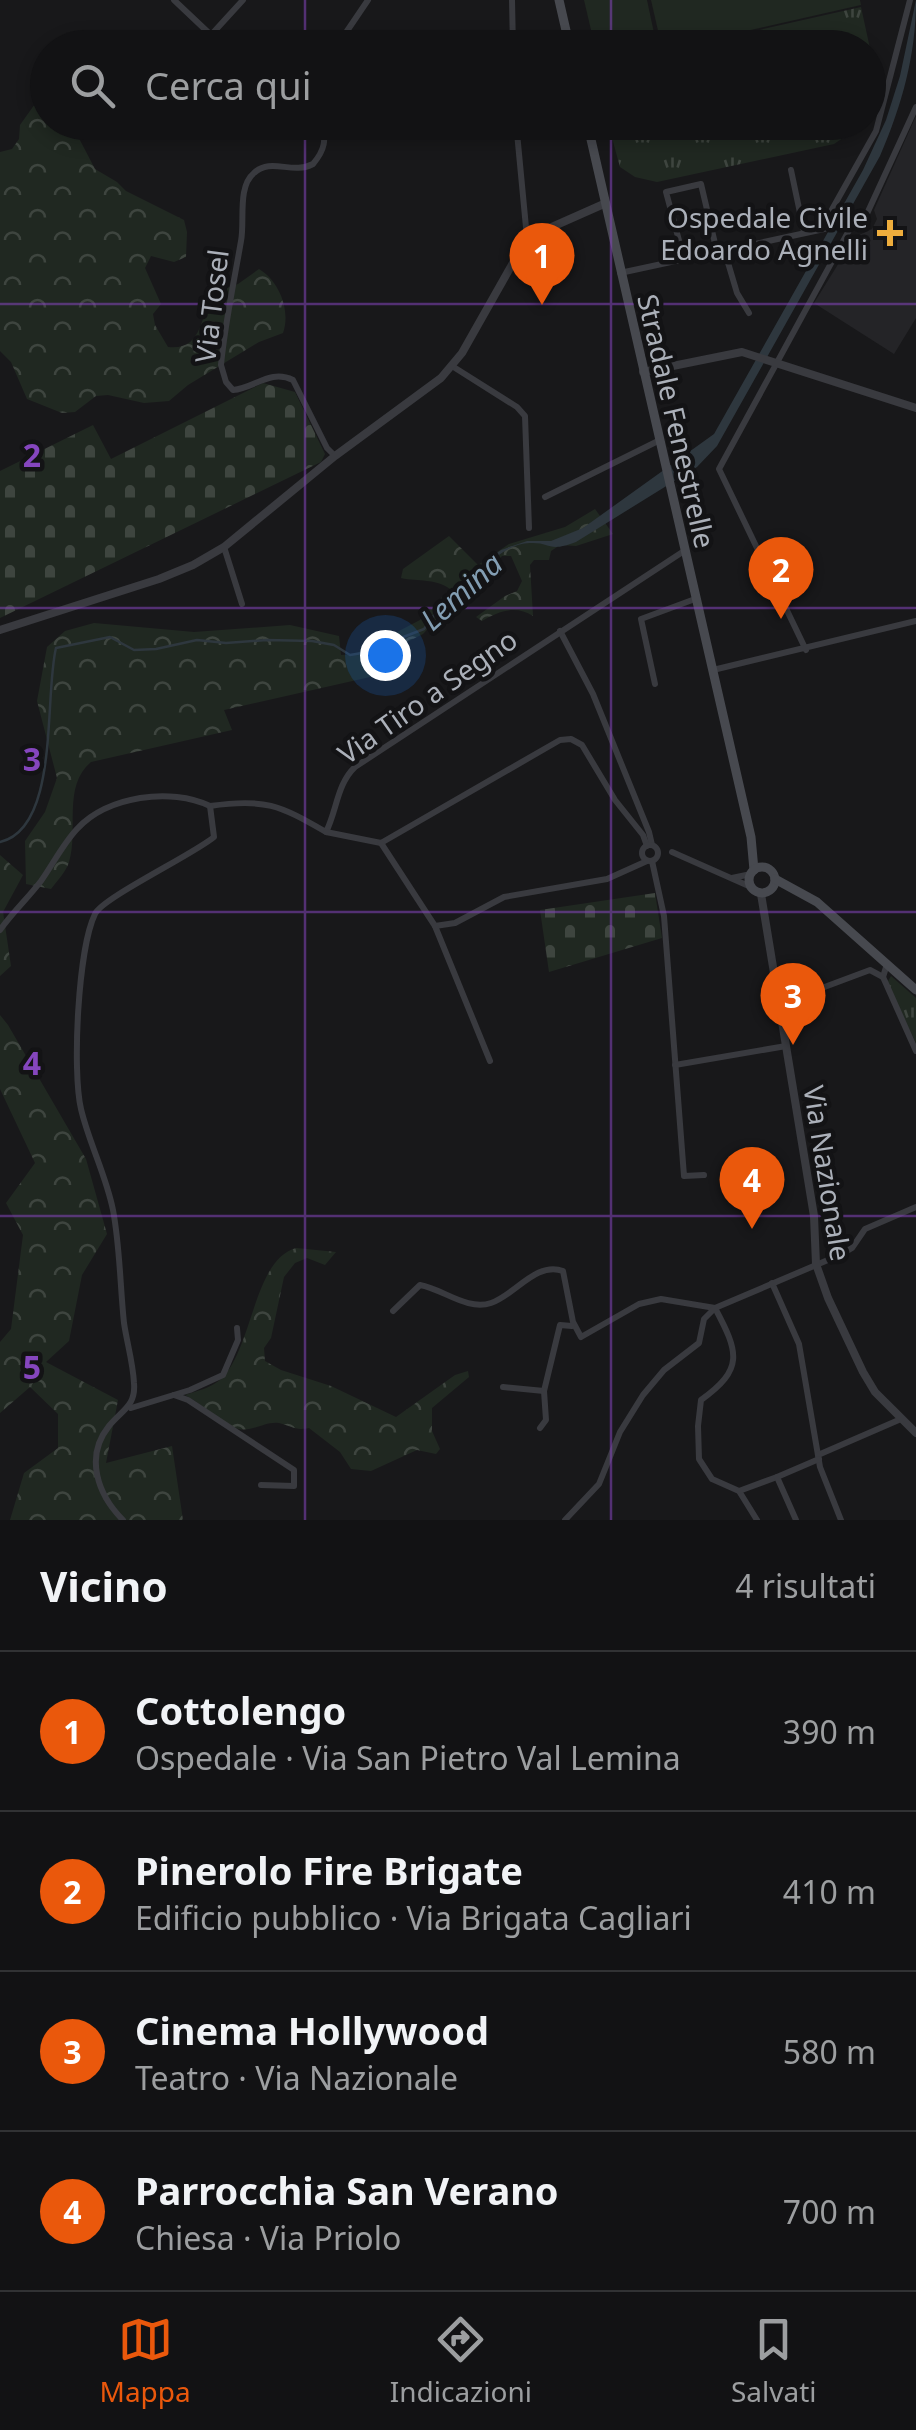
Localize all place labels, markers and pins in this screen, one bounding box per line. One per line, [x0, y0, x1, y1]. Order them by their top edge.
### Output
place label: Ospedale Civile Edoardo Agnelli [660, 198, 868, 268]
marker: Ospedale Civile Edoardo Agnelli [877, 220, 903, 246]
pin: 1 [510, 222, 574, 305]
pin: 2 [748, 536, 814, 619]
pin: 3 [760, 962, 826, 1045]
pin: 4 [720, 1146, 784, 1229]

